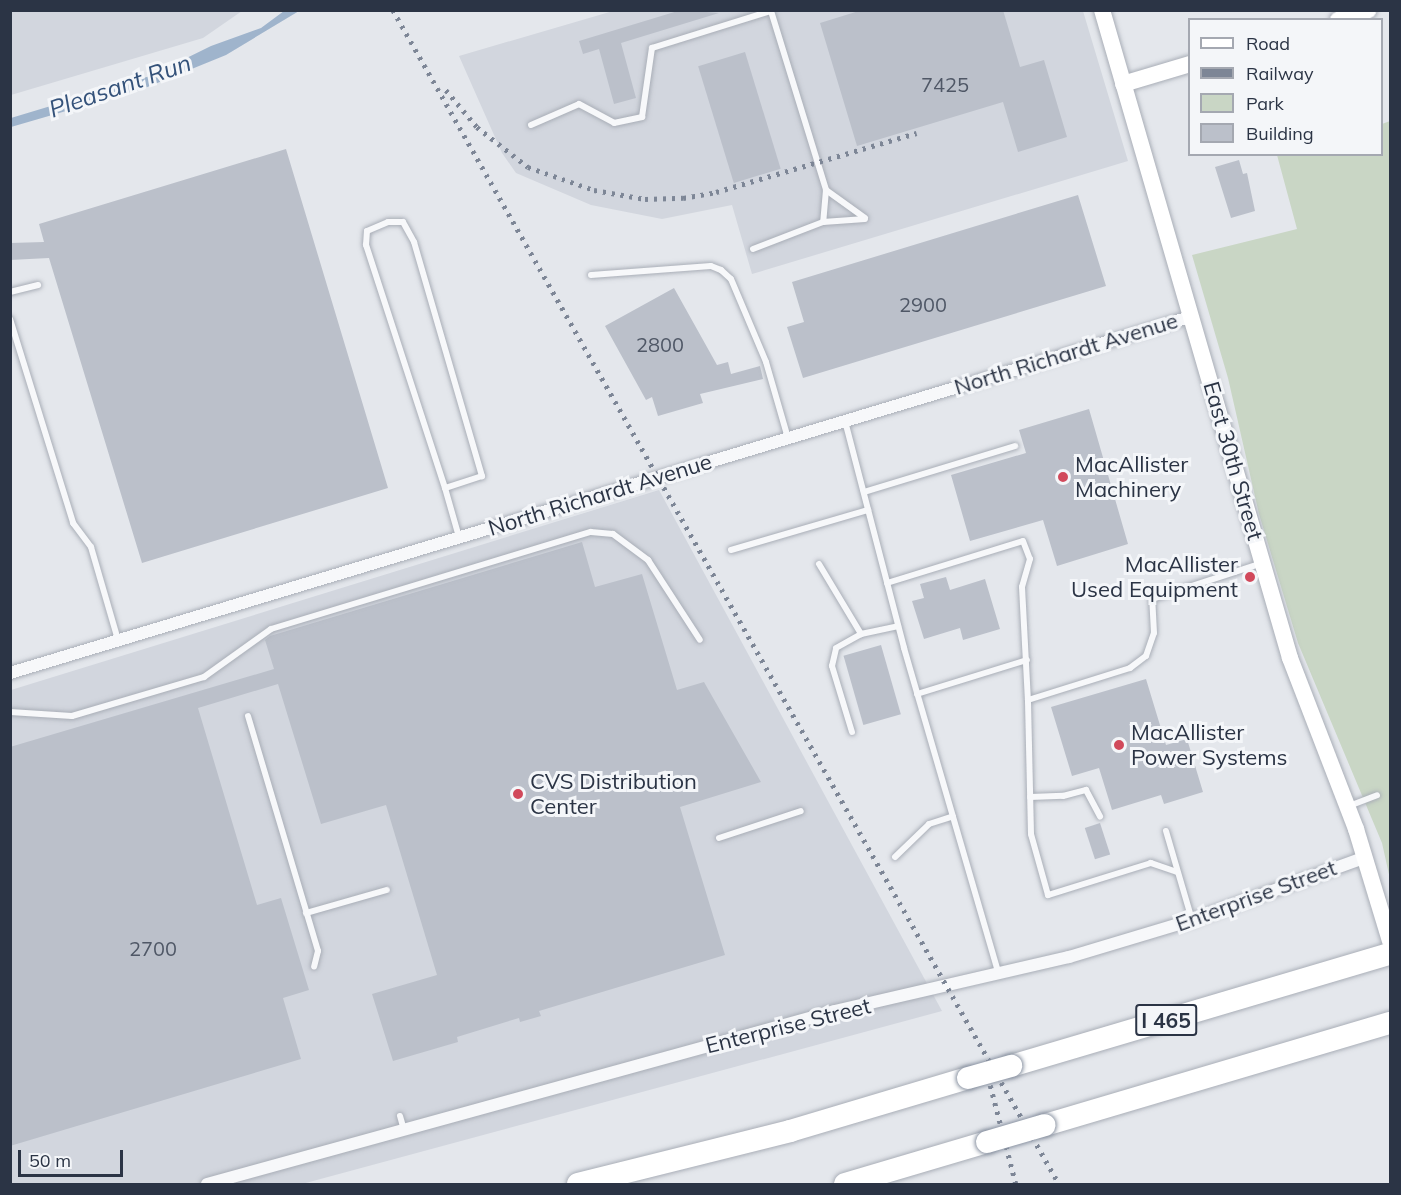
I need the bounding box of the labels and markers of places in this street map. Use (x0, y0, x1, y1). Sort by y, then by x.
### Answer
place label: MacAllister Machinery (1075, 451, 1188, 502)
marker: MacAllister Machinery (1056, 470, 1070, 484)
place label: MacAllister Used Equipment (1071, 551, 1238, 602)
marker: MacAllister Used Equipment (1243, 570, 1257, 584)
place label: MacAllister Power Systems (1131, 719, 1287, 770)
marker: MacAllister Power Systems (1112, 738, 1126, 752)
place label: CVS Distribution Center (530, 768, 697, 819)
marker: CVS Distribution Center (511, 787, 525, 801)

